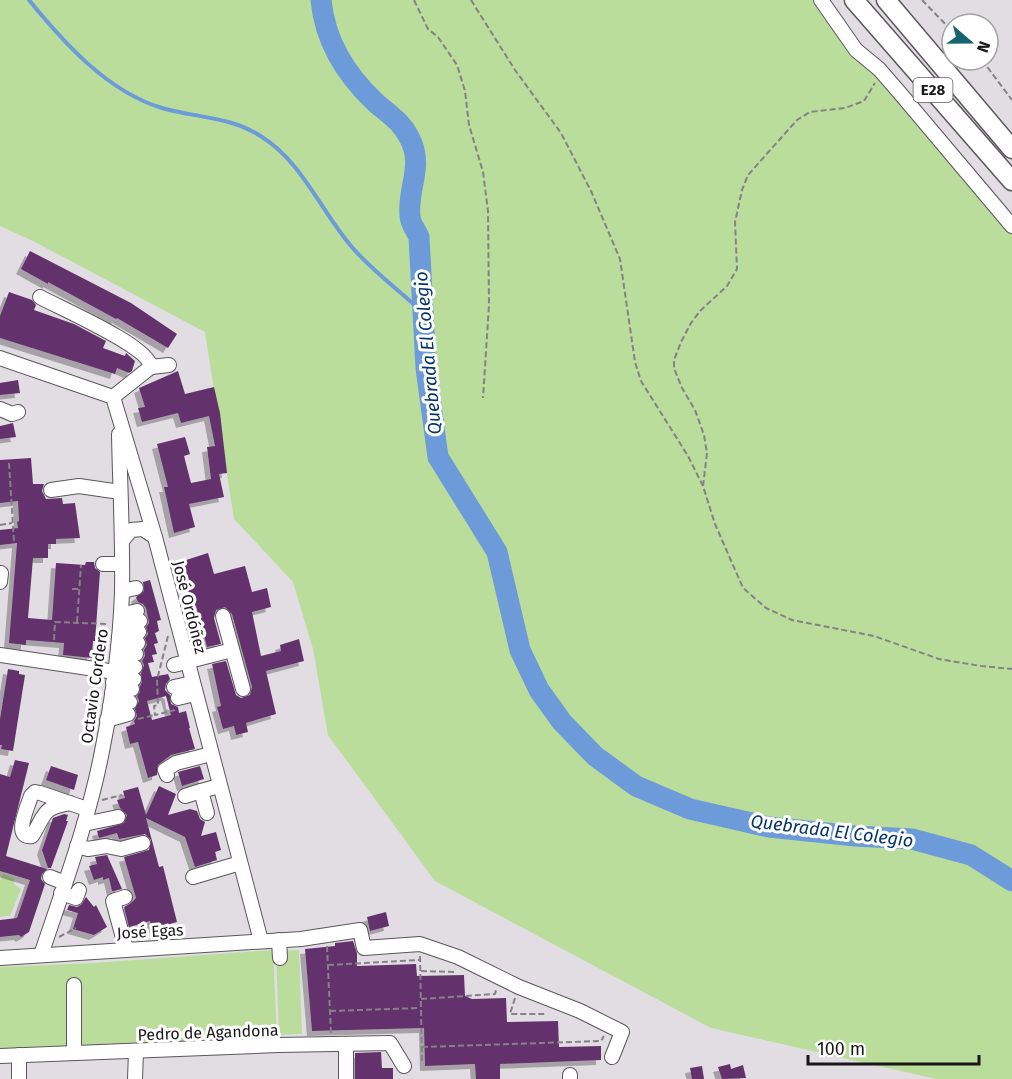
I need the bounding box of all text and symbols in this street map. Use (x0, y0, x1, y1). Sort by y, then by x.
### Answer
north arrow (940, 12, 1000, 72)
text: N (973, 39, 994, 55)
road number: E28 (914, 78, 952, 102)
water label: Quebrada El Colegio (410, 270, 446, 436)
street label: José Ordóñez (169, 559, 210, 656)
street label: Octavio Cordero (77, 627, 112, 745)
water label: Quebrada El Colegio (749, 810, 915, 852)
street label: José Egas (116, 920, 184, 943)
street label: Pedro de Agandona (137, 1021, 279, 1044)
scale bar (808, 1028, 979, 1066)
text: 100 m (817, 1038, 865, 1060)

